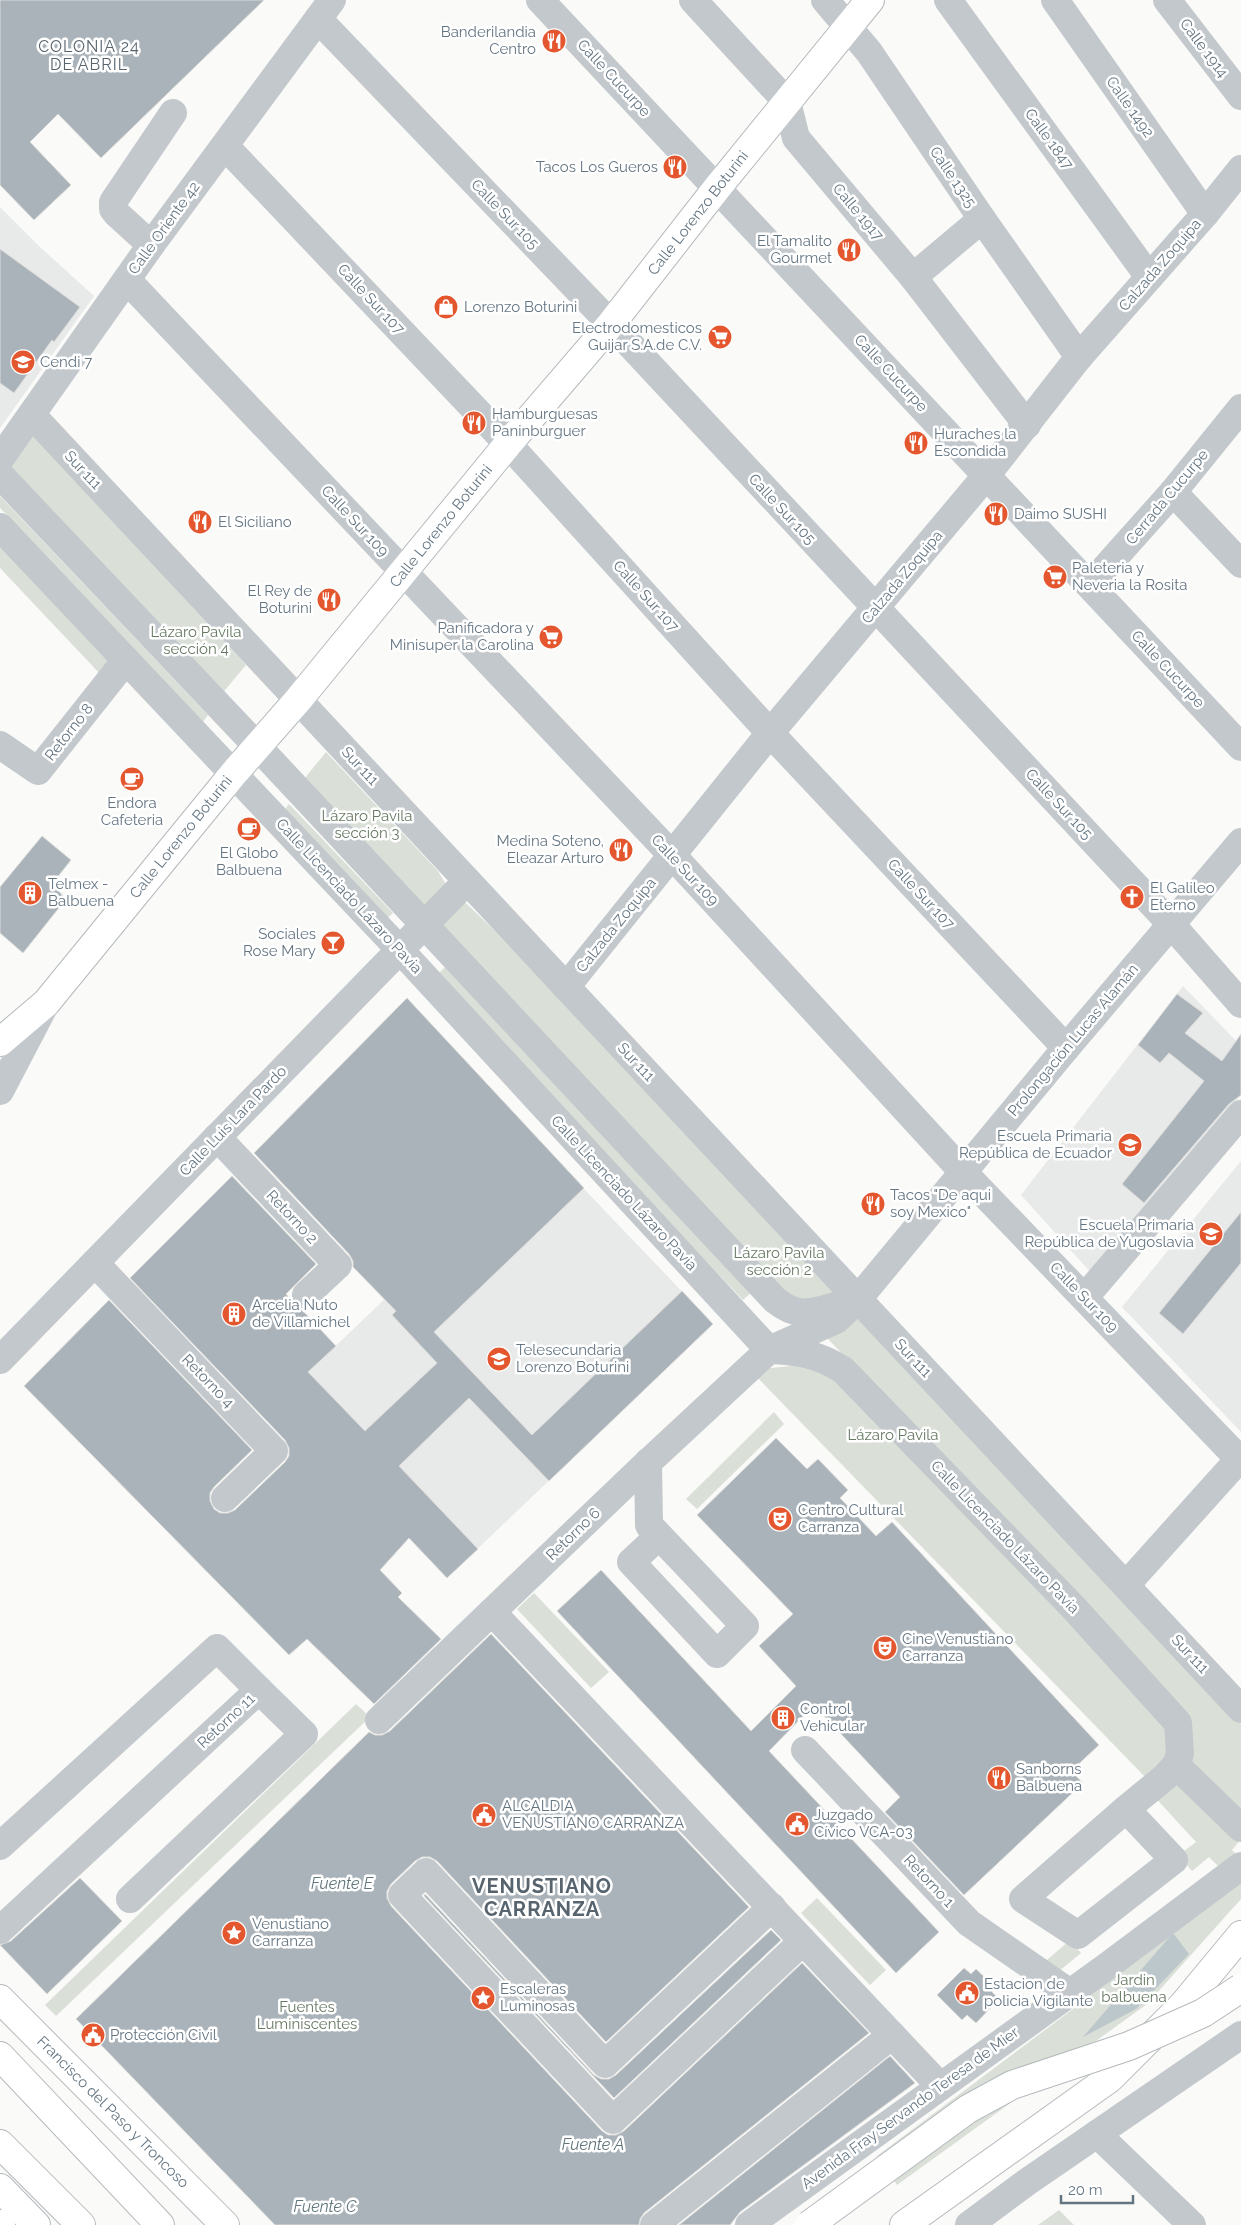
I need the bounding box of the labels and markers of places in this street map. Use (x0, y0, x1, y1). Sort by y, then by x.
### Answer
place label: Banderilandia Centro (441, 23, 536, 58)
restaurant icon: Banderilandia Centro (541, 28, 567, 54)
restaurant icon: Tacos Los Gueros (662, 154, 688, 180)
place label: Tacos Los Gueros (536, 158, 658, 176)
place label: El Tamalito Gourmet (757, 232, 832, 267)
restaurant icon: El Tamalito Gourmet (836, 237, 862, 263)
shop icon: Lorenzo Boturini (433, 294, 459, 320)
place label: Lorenzo Boturini (464, 298, 577, 316)
place label: Electrodomesticos Guijar S.A.de C.V. (572, 319, 702, 354)
supermarket icon: Electrodomesticos Guijar S.A.de C.V. (707, 324, 733, 350)
school or university icon: Cendi 7 (10, 349, 36, 375)
place label: Cendi 7 (40, 353, 92, 371)
place label: Hamburguesas Paninburguer (492, 405, 598, 440)
restaurant icon: Hamburguesas Paninburguer (461, 410, 487, 436)
place label: Huraches la Escondida (934, 425, 1017, 460)
restaurant icon: Huraches la Escondida (903, 430, 929, 456)
restaurant icon: Daimo SUSHI (983, 501, 1009, 527)
place label: Daimo SUSHI (1014, 505, 1107, 523)
restaurant icon: El Siciliano (187, 509, 213, 535)
place label: El Siciliano (218, 513, 292, 531)
place label: Paleteria y Neveria la Rosita (1072, 559, 1187, 594)
supermarket icon: Paleteria y Neveria la Rosita (1042, 564, 1068, 590)
place label: El Rey de Boturini (248, 582, 312, 617)
restaurant icon: El Rey de Boturini (316, 587, 342, 613)
place label: Panificadora y Minisuper la Carolina (390, 619, 534, 654)
supermarket icon: Panificadora y Minisuper la Carolina (538, 624, 564, 650)
cafe icon: Endora Cafeteria (119, 766, 145, 792)
place label: Endora Cafeteria (101, 794, 163, 829)
cafe icon: El Globo Balbuena (236, 816, 262, 842)
place label: Medina Soteno, Eleazar Arturo (496, 832, 604, 867)
restaurant icon: Medina Soteno, Eleazar Arturo (608, 837, 634, 863)
place label: El Globo Balbuena (216, 844, 282, 879)
place label: Telmex - Balbuena (48, 875, 114, 910)
place label: El Galileo Eterno (1150, 879, 1215, 914)
building icon: Telmex - Balbuena (17, 880, 43, 906)
church icon: El Galileo Eterno (1119, 884, 1145, 910)
place label: Sociales Rose Mary (243, 925, 316, 960)
bar icon: Sociales Rose Mary (320, 930, 346, 956)
place label: Escuela Primaria República de Ecuador (959, 1127, 1113, 1162)
school or university icon: Escuela Primaria República de Ecuador (1117, 1132, 1143, 1158)
place label: Tacos "De aqui soy Mexico" (890, 1186, 991, 1221)
restaurant icon: Tacos "De aqui soy Mexico" (860, 1191, 886, 1217)
place label: Escuela Primaria República de Yugoslavia (1025, 1216, 1194, 1251)
school or university icon: Escuela Primaria República de Yugoslavia (1198, 1221, 1224, 1247)
place label: Arcelia Nuto de Villamichel (252, 1296, 351, 1331)
building icon: Arcelia Nuto de Villamichel (221, 1301, 247, 1327)
place label: Telesecundaria Lorenzo Boturini (516, 1341, 629, 1376)
school or university icon: Telesecundaria Lorenzo Boturini (486, 1346, 512, 1372)
place label: Centro Cultural Carranza (798, 1501, 904, 1536)
theatre icon: Centro Cultural Carranza (767, 1506, 793, 1532)
place label: Cine Venustiano Carranza (902, 1630, 1014, 1665)
theatre icon: Cine Venustiano Carranza (872, 1635, 898, 1661)
place label: Control Vehicular (800, 1700, 865, 1735)
building icon: Control Vehicular (770, 1705, 796, 1731)
place label: Sanborns Balbuena (1016, 1760, 1082, 1795)
restaurant icon: Sanborns Balbuena (986, 1765, 1012, 1791)
place label: ALCALDIA VENUSTIANO CARRANZA (502, 1797, 684, 1832)
public building icon: ALCALDIA VENUSTIANO CARRANZA (471, 1802, 497, 1828)
place label: Juzgado Cívico VCA-03 (814, 1806, 913, 1841)
public building icon: Juzgado Cívico VCA-03 (784, 1811, 810, 1837)
place label: Venustiano Carranza (252, 1915, 329, 1950)
place icon: Venustiano Carranza (221, 1920, 247, 1946)
place label: Estacion de policia Vigilante (984, 1975, 1093, 2010)
place label: Escaleras Luminosas (500, 1980, 575, 2015)
public building icon: Estacion de policia Vigilante (954, 1980, 980, 2006)
place icon: Escaleras Luminosas (470, 1985, 496, 2011)
public building icon: Protección Civil (80, 2022, 106, 2048)
place label: Protección Civil (110, 2026, 218, 2044)

